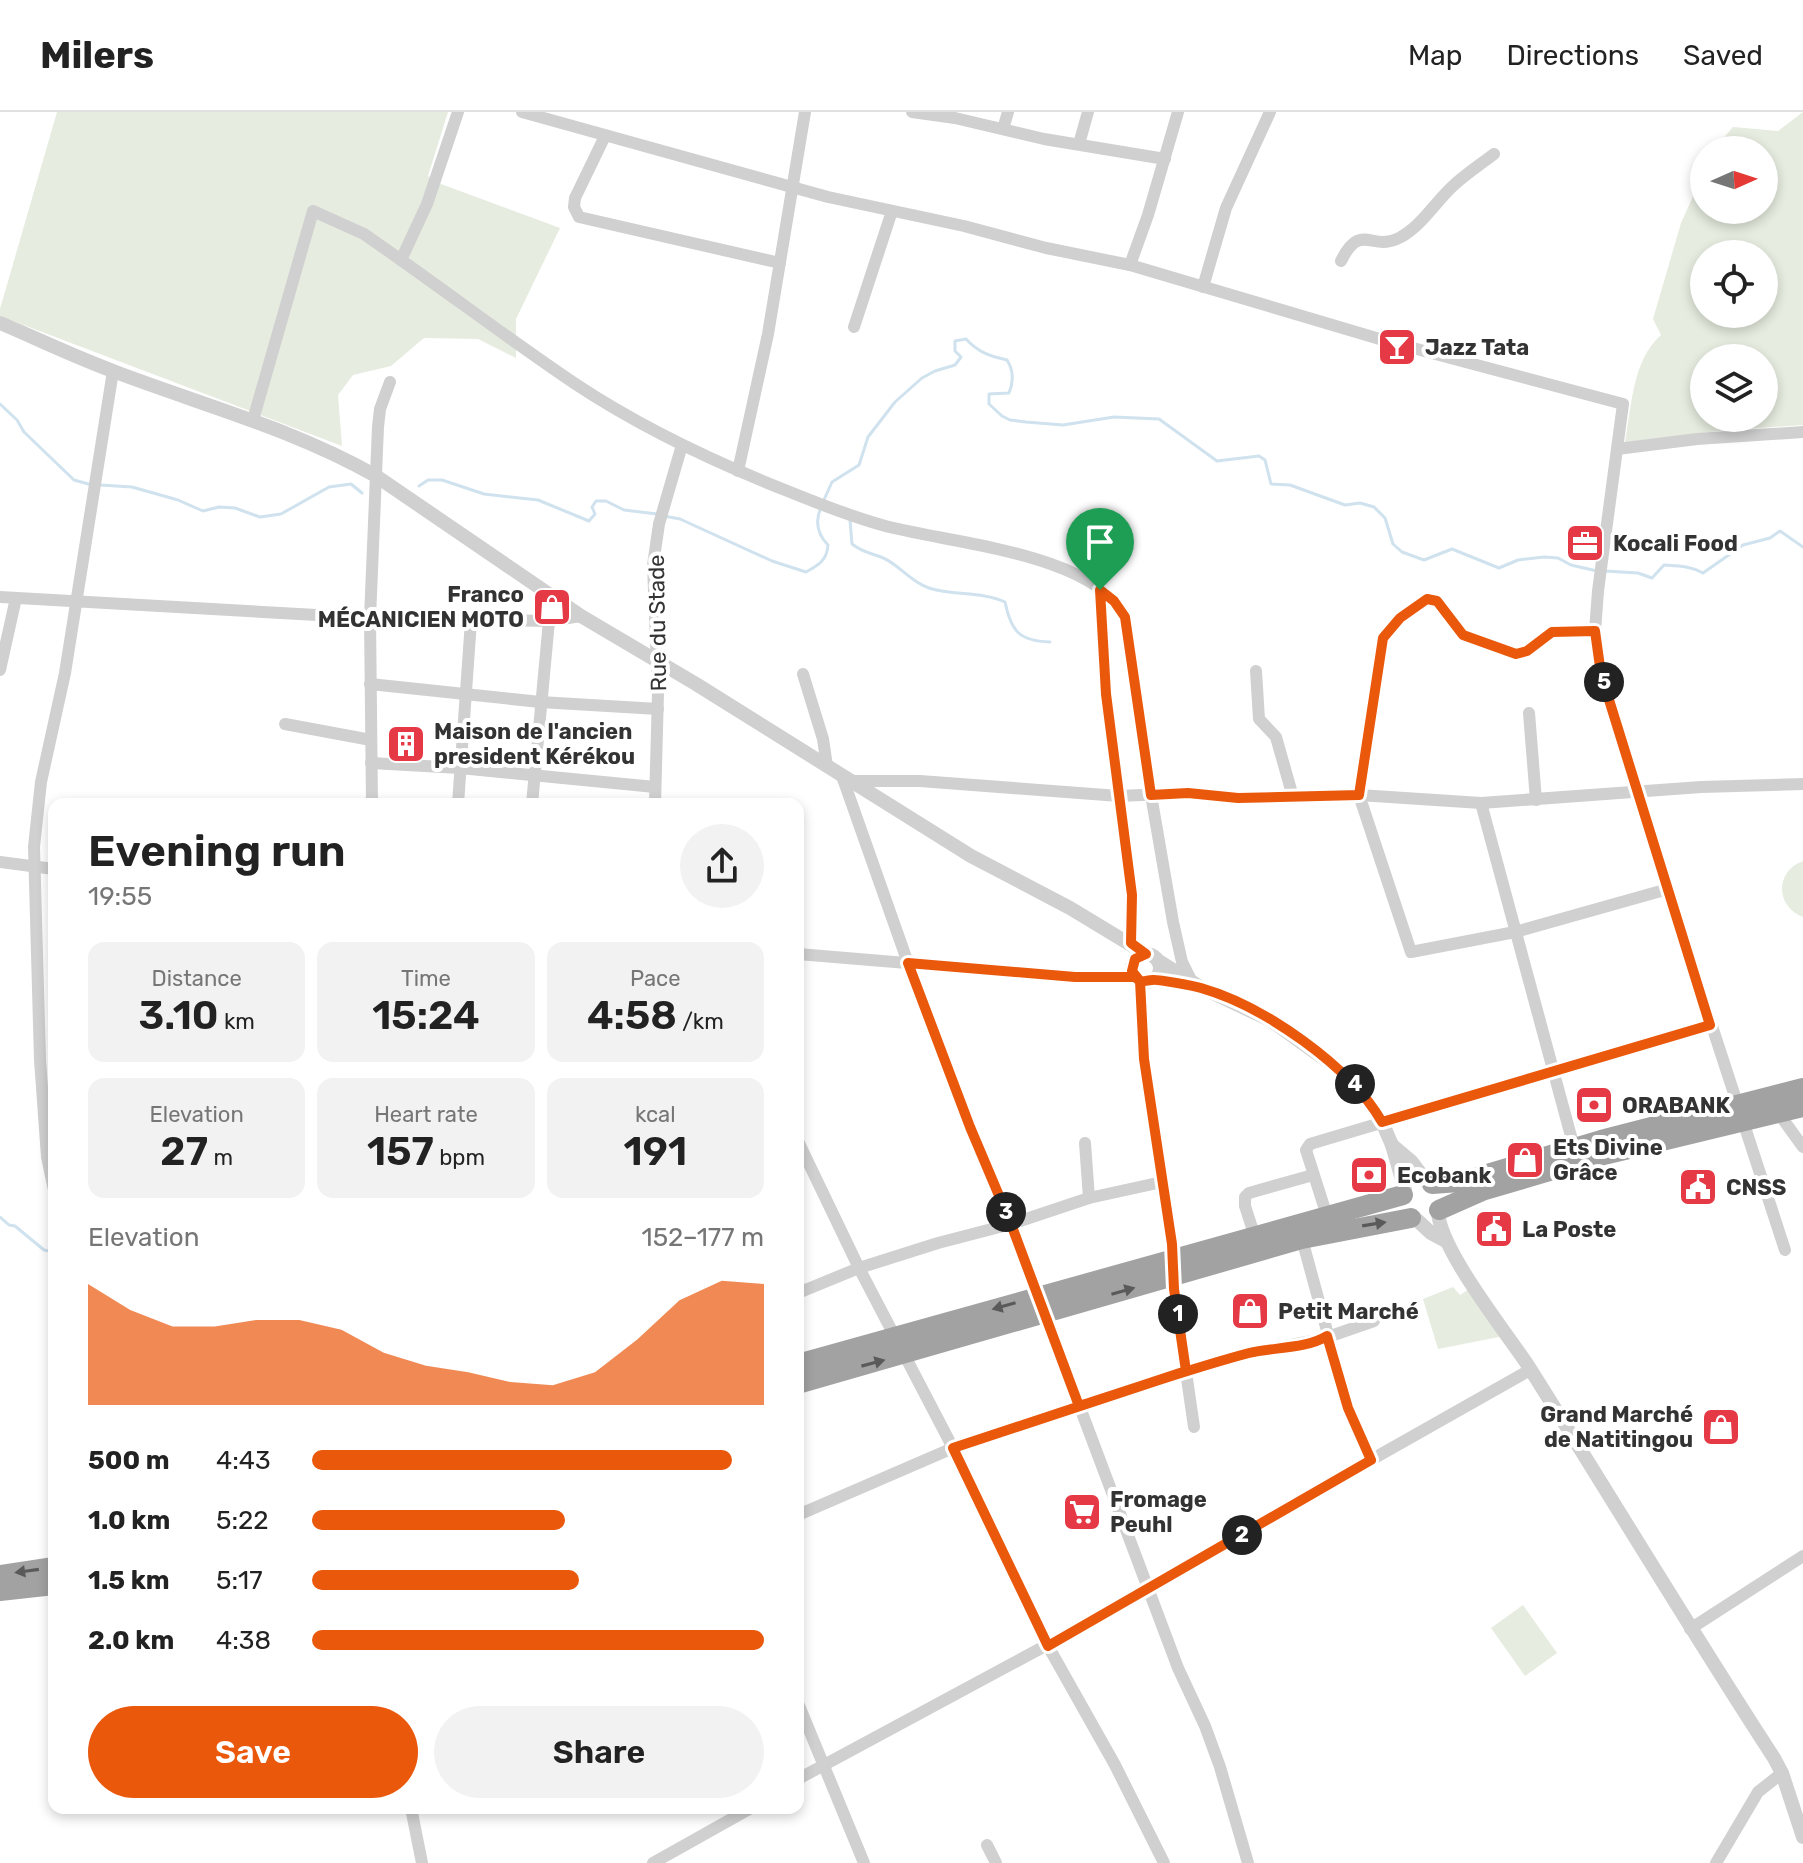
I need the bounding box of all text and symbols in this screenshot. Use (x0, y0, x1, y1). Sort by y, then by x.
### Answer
text: Milers (40, 32, 154, 78)
text: Map (1408, 39, 1462, 72)
text: Directions (1506, 39, 1639, 72)
text: Saved (1683, 39, 1763, 72)
north arrow (1690, 136, 1778, 224)
map controls (1690, 136, 1778, 432)
button: locate (1690, 240, 1778, 328)
bar icon: Jazz Tata (1376, 326, 1418, 368)
place label: Jazz Tata (1425, 334, 1529, 361)
button: layers (1690, 344, 1778, 432)
pin (1066, 508, 1134, 590)
icon: arrive (1078, 520, 1122, 564)
office icon: Kocali Food (1564, 522, 1606, 564)
place label: Kocali Food (1613, 530, 1738, 557)
street label: Rue du Stade (643, 554, 672, 692)
place label: Franco MÉCANICIEN MOTO (318, 581, 524, 633)
shop icon: Franco MÉCANICIEN MOTO (531, 586, 573, 628)
pin: 5 (1584, 662, 1624, 702)
text: 5 (1597, 668, 1611, 695)
place label: Maison de l'ancien president Kérékou (434, 718, 635, 770)
building icon: Maison de l'ancien president Kérékou (385, 723, 427, 765)
button: share (680, 824, 764, 908)
text: Evening run (88, 825, 346, 877)
text: 19:55 (88, 881, 152, 912)
text: Distance (152, 965, 242, 992)
text: Time (401, 965, 451, 992)
text: Pace (630, 965, 681, 992)
text: 3.10 (138, 992, 219, 1039)
text: 15:24 (372, 992, 480, 1039)
text: 4:58 (587, 992, 677, 1039)
text: km (219, 1008, 255, 1035)
text: /km (677, 1008, 724, 1035)
pin: 4 (1335, 1064, 1375, 1104)
text: 4 (1347, 1070, 1363, 1097)
bank icon: ORABANK (1573, 1084, 1615, 1126)
place label: ORABANK (1622, 1092, 1730, 1119)
text: Elevation (150, 1101, 244, 1128)
text: Heart rate (374, 1101, 478, 1128)
text: kcal (635, 1101, 676, 1128)
text: 27 (160, 1128, 208, 1175)
text: 157 (367, 1128, 434, 1175)
text: 191 (624, 1128, 687, 1175)
place label: Ets Divine Grâce (1553, 1134, 1663, 1186)
shop icon: Ets Divine Grâce (1504, 1139, 1546, 1181)
text: m (208, 1144, 233, 1171)
text: bpm (434, 1144, 485, 1171)
bank icon: Ecobank (1348, 1154, 1390, 1196)
place label: Ecobank (1397, 1162, 1491, 1189)
public building icon: CNSS (1677, 1166, 1719, 1208)
place label: CNSS (1726, 1174, 1786, 1201)
pin: 3 (986, 1192, 1026, 1232)
text: 3 (999, 1198, 1013, 1225)
public building icon: La Poste (1473, 1208, 1515, 1250)
place label: La Poste (1522, 1216, 1616, 1243)
one-way arrow (1362, 1217, 1387, 1229)
text: Elevation (88, 1222, 199, 1253)
text: 152–177 m (642, 1222, 764, 1253)
one-way arrow (1111, 1284, 1135, 1297)
shop icon: Petit Marché (1229, 1290, 1271, 1332)
pin: 1 (1158, 1294, 1198, 1334)
place label: Petit Marché (1278, 1298, 1419, 1325)
one-way arrow (991, 1300, 1015, 1313)
text: 1 (1173, 1300, 1183, 1327)
one-way arrow (862, 1356, 886, 1369)
place label: Grand Marché de Natitingou (1540, 1401, 1693, 1453)
shop icon: Grand Marché de Natitingou (1700, 1406, 1742, 1448)
text: 500 m (88, 1445, 170, 1476)
text: 4:43 (216, 1445, 271, 1476)
place label: Fromage Peuhl (1110, 1486, 1207, 1538)
supermarket icon: Fromage Peuhl (1061, 1491, 1103, 1533)
text: 1.0 km (88, 1505, 170, 1536)
text: 5:22 (216, 1505, 269, 1536)
pin: 2 (1222, 1515, 1262, 1555)
text: 2 (1235, 1521, 1249, 1548)
one-way arrow (14, 1565, 39, 1578)
text: 1.5 km (88, 1565, 170, 1596)
text: 5:17 (216, 1565, 263, 1596)
text: 2.0 km (88, 1625, 174, 1656)
text: 4:38 (216, 1625, 271, 1656)
button: Save (88, 1706, 418, 1798)
button: Share (434, 1706, 764, 1798)

